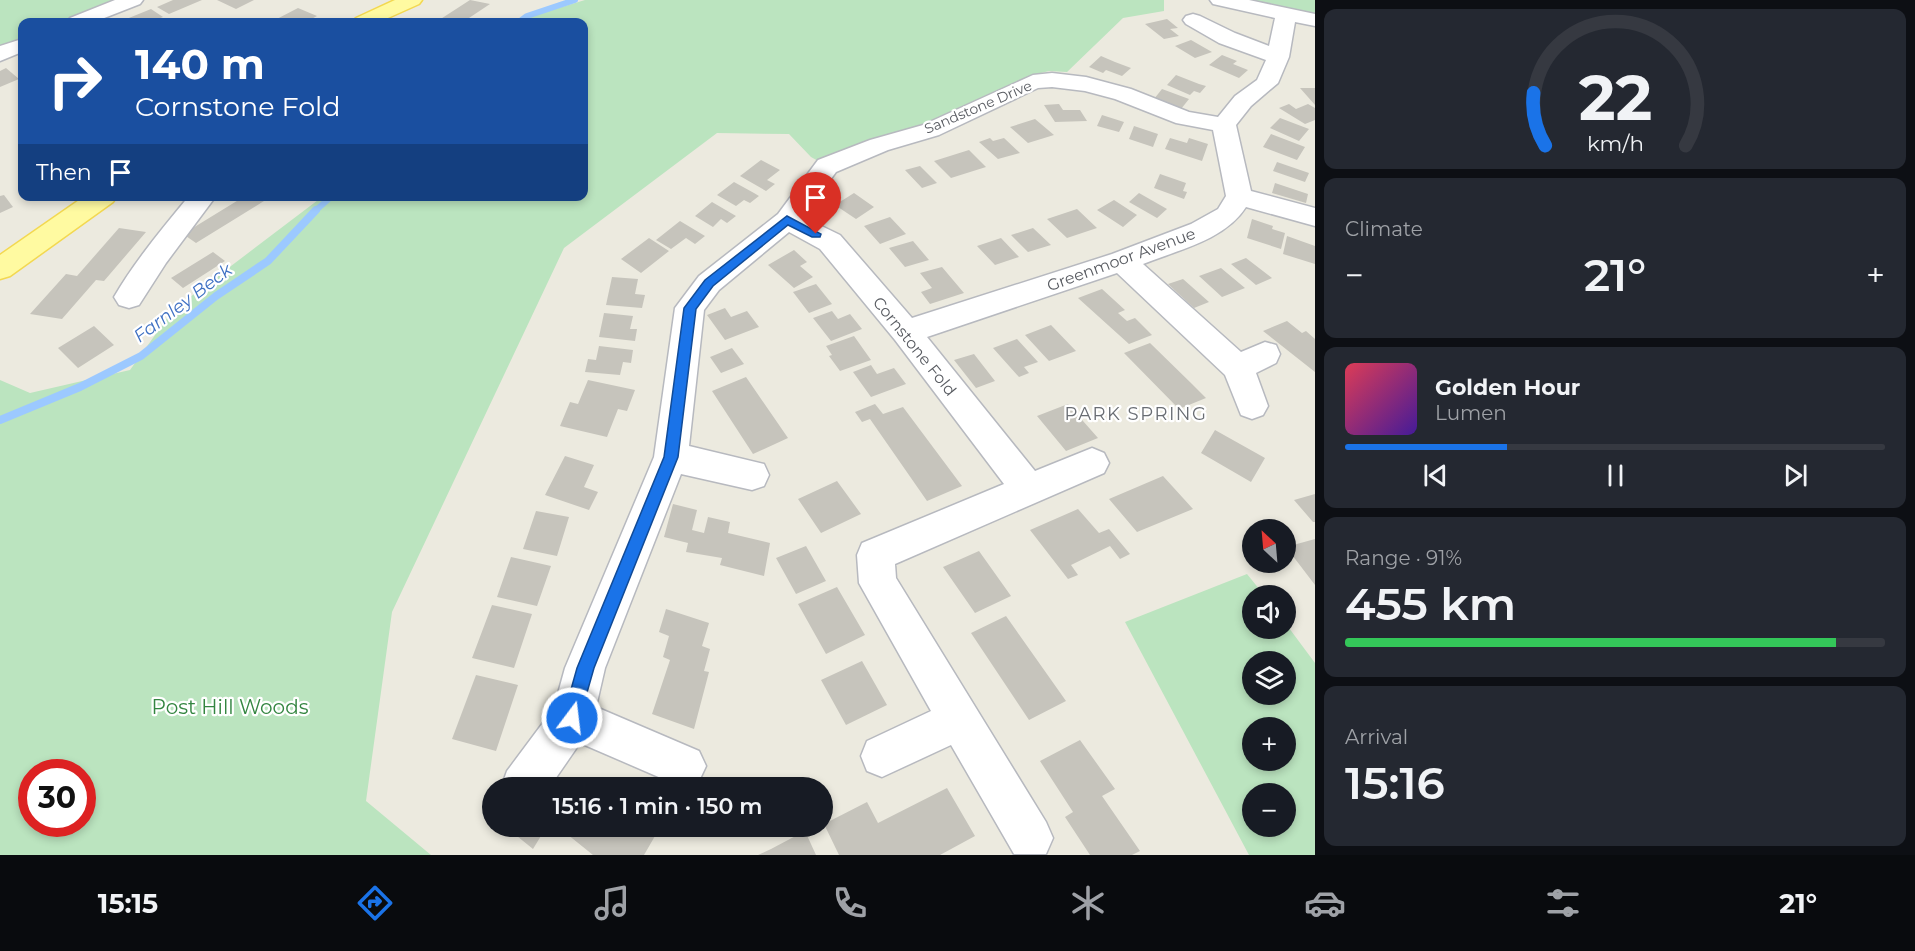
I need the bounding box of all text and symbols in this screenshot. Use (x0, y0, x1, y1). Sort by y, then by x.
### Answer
text: 140 m (135, 38, 265, 90)
icon: right (36, 42, 114, 120)
text: 22 (1578, 60, 1652, 136)
street label: Sandstone Drive (921, 76, 1035, 138)
text: Cornstone Fold (135, 90, 341, 123)
text: km/h (1586, 130, 1644, 156)
icon: arrive (104, 156, 137, 189)
text: Then (36, 159, 92, 186)
pin (790, 172, 841, 234)
icon: arrive (799, 181, 832, 214)
text: Climate (1345, 217, 1423, 241)
street label: Greenmoor Avenue (1044, 224, 1198, 295)
text: 21° (1584, 247, 1646, 302)
text: − (1345, 255, 1364, 295)
text: + (1866, 255, 1885, 295)
water label: Farnley Beck (129, 258, 238, 347)
street label: Cornstone Fold (869, 293, 960, 400)
text: Golden Hour (1435, 374, 1580, 401)
text: Lumen (1435, 401, 1507, 425)
district label: PARK SPRING (1065, 403, 1207, 425)
icon: previous (1419, 459, 1452, 492)
icon: pause (1599, 459, 1632, 492)
icon: next (1779, 459, 1812, 492)
north arrow (1242, 519, 1296, 573)
map controls (1242, 519, 1296, 837)
text: Range · 91% (1345, 546, 1462, 570)
text: 455 km (1345, 576, 1516, 631)
button: sound (1242, 585, 1296, 639)
button: layers (1242, 651, 1296, 705)
position arrow (540, 686, 604, 750)
park label: Post Hill Woods (152, 695, 309, 719)
button: + (1242, 717, 1296, 771)
text: Arrival (1345, 725, 1408, 749)
text: 15:16 (1345, 755, 1445, 810)
speed limit sign: 30 (18, 759, 96, 837)
button: − (1242, 783, 1296, 837)
text: 15:16 · 1 min · 150 m (553, 793, 762, 820)
icon: directions (354, 882, 396, 924)
icon: music (591, 882, 633, 924)
icon: phone (829, 882, 871, 924)
icon: climate (1067, 882, 1109, 924)
icon: car (1304, 882, 1346, 924)
icon: filters (1542, 882, 1584, 924)
text: 15:15 (98, 887, 158, 920)
text: 21° (1779, 887, 1817, 920)

